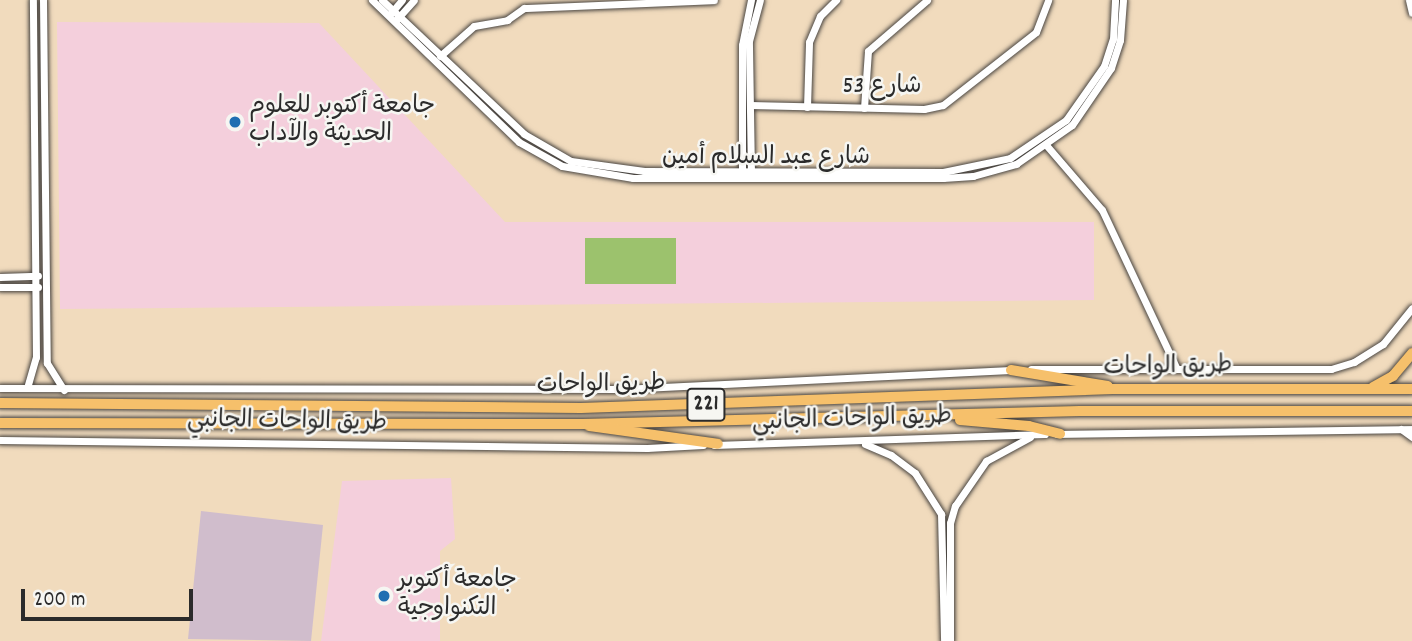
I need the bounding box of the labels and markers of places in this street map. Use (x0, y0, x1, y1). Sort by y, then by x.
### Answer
place label: جامعة أكتوبر للعلوم الحديثة والآداب (249, 94, 435, 150)
marker: جامعة أكتوبر للعلوم الحديثة والآداب (227, 114, 243, 130)
place label: جامعة أكتوبر التكنواوجية (398, 568, 517, 624)
marker: جامعة أكتوبر التكنواوجية (376, 588, 392, 604)

